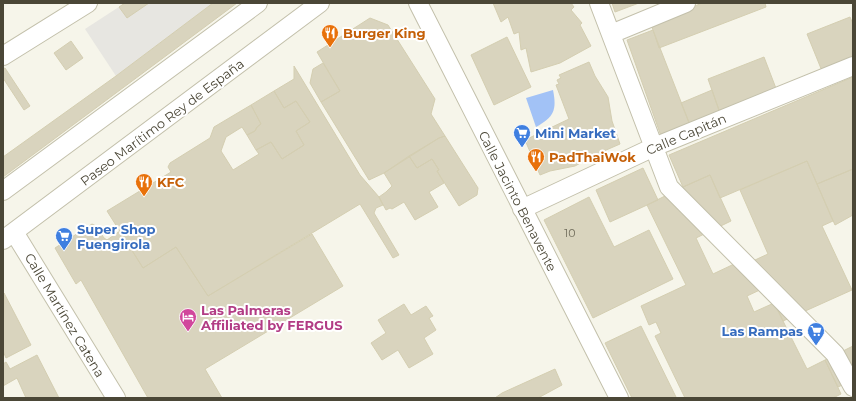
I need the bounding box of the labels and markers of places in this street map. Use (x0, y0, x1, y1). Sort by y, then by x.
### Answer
restaurant icon: Burger King (320, 23, 340, 48)
place label: Burger King (343, 25, 426, 41)
supermarket icon: Mini Market (512, 123, 532, 148)
place label: Mini Market (535, 125, 616, 141)
restaurant icon: PadThaiWok (526, 147, 546, 172)
place label: PadThaiWok (549, 149, 636, 165)
restaurant icon: KFC (134, 172, 154, 197)
place label: KFC (157, 174, 185, 190)
place label: Super Shop Fuengirola (77, 221, 156, 252)
supermarket icon: Super Shop Fuengirola (54, 226, 74, 251)
place label: Las Palmeras Affiliated by FERGUS (200, 302, 343, 333)
hotel icon: Las Palmeras Affiliated by FERGUS (178, 307, 198, 332)
supermarket icon: Las Rampas (806, 321, 826, 346)
place label: Las Rampas (722, 323, 803, 339)

